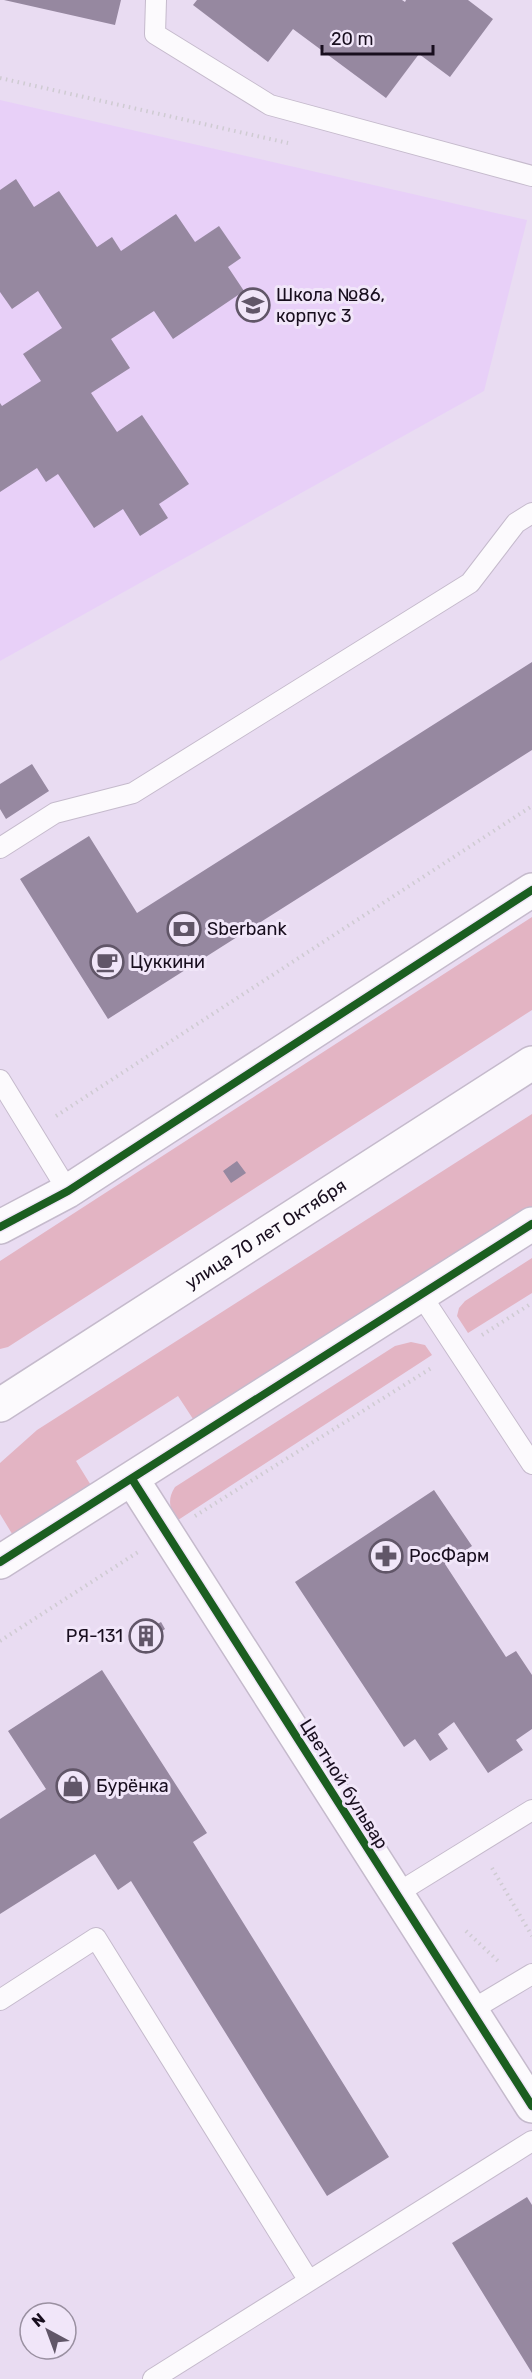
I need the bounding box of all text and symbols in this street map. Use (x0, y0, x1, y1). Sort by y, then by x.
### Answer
scale bar (322, 18, 433, 56)
text: 20 m (331, 28, 373, 50)
place label: Школа №86, корпус 3 (276, 284, 385, 327)
school or university icon: Школа №86, корпус 3 (235, 287, 271, 323)
bank icon: Sberbank (166, 911, 202, 947)
place label: Sberbank (207, 918, 287, 940)
cafe icon: Цуккини (89, 944, 125, 980)
place label: Цуккини (130, 951, 205, 973)
street label: улица 70 лет Октября (181, 1174, 351, 1294)
pharmacy icon: РосФарм (368, 1538, 404, 1574)
place label: РосФарм (409, 1545, 489, 1567)
building icon: РЯ-131 (128, 1618, 164, 1654)
place label: РЯ-131 (66, 1625, 123, 1647)
street label: Цветной бульвар (295, 1715, 393, 1853)
shop icon: Бурёнка (55, 1768, 91, 1804)
place label: Бурёнка (96, 1775, 169, 1797)
north arrow (18, 2301, 78, 2361)
text: N (28, 2309, 49, 2331)

